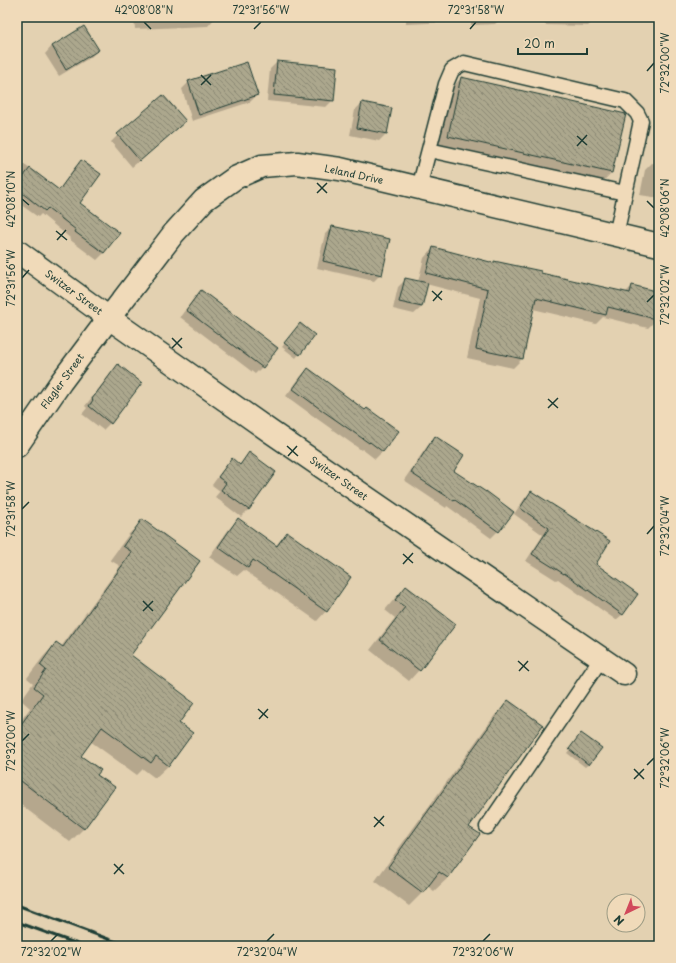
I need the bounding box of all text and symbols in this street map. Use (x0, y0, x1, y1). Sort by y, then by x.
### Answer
text: 42°08'08"N (115, 2, 173, 17)
text: 72°31'56"W (232, 2, 290, 17)
text: 72°31'58"W (448, 2, 505, 17)
scale bar (518, 30, 587, 56)
text: 72°32'00"W (657, 32, 672, 94)
text: 20 m (524, 34, 555, 52)
street label: Leland Drive (323, 160, 385, 187)
text: 42°08'10"N (3, 170, 18, 227)
text: 42°08'06"N (657, 178, 672, 238)
text: 72°31'56"W (3, 249, 18, 307)
text: 72°32'02"W (657, 264, 672, 325)
street label: Switzer Street (42, 266, 106, 318)
street label: Flagler Street (36, 350, 87, 412)
street label: Switzer Street (307, 452, 371, 503)
text: 72°31'58"W (3, 480, 18, 537)
text: 72°32'04"W (657, 495, 672, 556)
text: 72°32'00"W (3, 710, 18, 772)
text: 72°32'06"W (657, 727, 672, 788)
north arrow (606, 893, 646, 933)
text: N (610, 911, 628, 930)
text: 72°32'02"W (21, 944, 82, 959)
text: 72°32'04"W (237, 944, 298, 959)
text: 72°32'06"W (453, 944, 514, 959)

